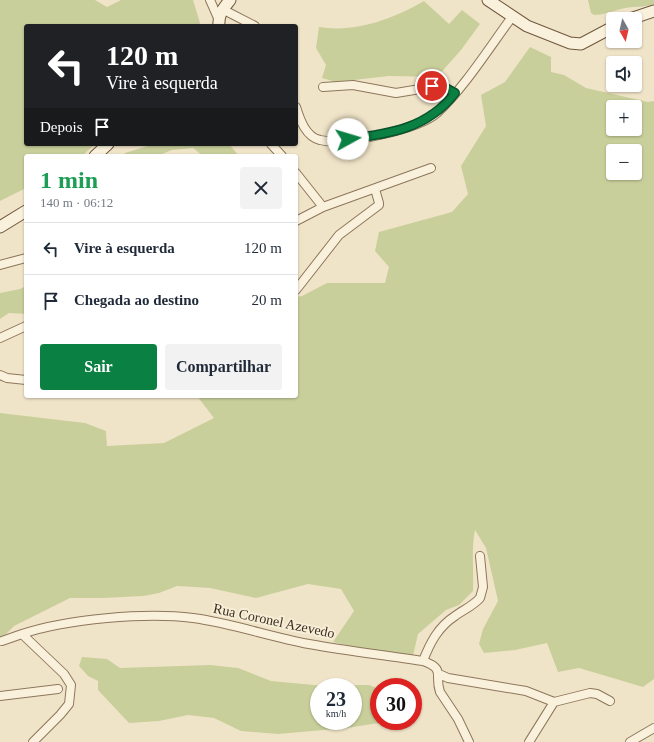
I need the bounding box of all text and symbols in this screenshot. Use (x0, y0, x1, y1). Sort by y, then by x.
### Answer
north arrow (606, 12, 642, 48)
map controls (606, 12, 642, 180)
icon: left (40, 40, 92, 92)
text: 120 m (106, 40, 178, 71)
button: sound (606, 56, 642, 92)
pin (415, 69, 449, 103)
text: Vire à esquerda (106, 73, 218, 93)
icon: arrive (421, 75, 443, 97)
button: + (606, 100, 642, 136)
icon: arrive (91, 116, 113, 138)
position arrow (327, 118, 369, 160)
text: Depois (40, 119, 83, 135)
button: − (606, 144, 642, 180)
text: 1 min (40, 167, 98, 193)
button: close (240, 167, 282, 209)
text: 140 m · 06:12 (40, 195, 113, 210)
icon: left (40, 238, 62, 260)
text: Vire à esquerda (74, 240, 175, 256)
text: 120 m (244, 240, 282, 256)
icon: arrive (40, 290, 62, 312)
text: Chegada ao destino (74, 292, 199, 308)
text: 20 m (252, 292, 282, 308)
button: Sair (40, 344, 157, 390)
button: Compartilhar (165, 344, 282, 390)
street label: Rua Coronel Azevedo (212, 601, 336, 641)
speed limit sign: 30 (370, 678, 422, 730)
text: 23 (326, 688, 346, 710)
text: km/h (326, 708, 346, 719)

